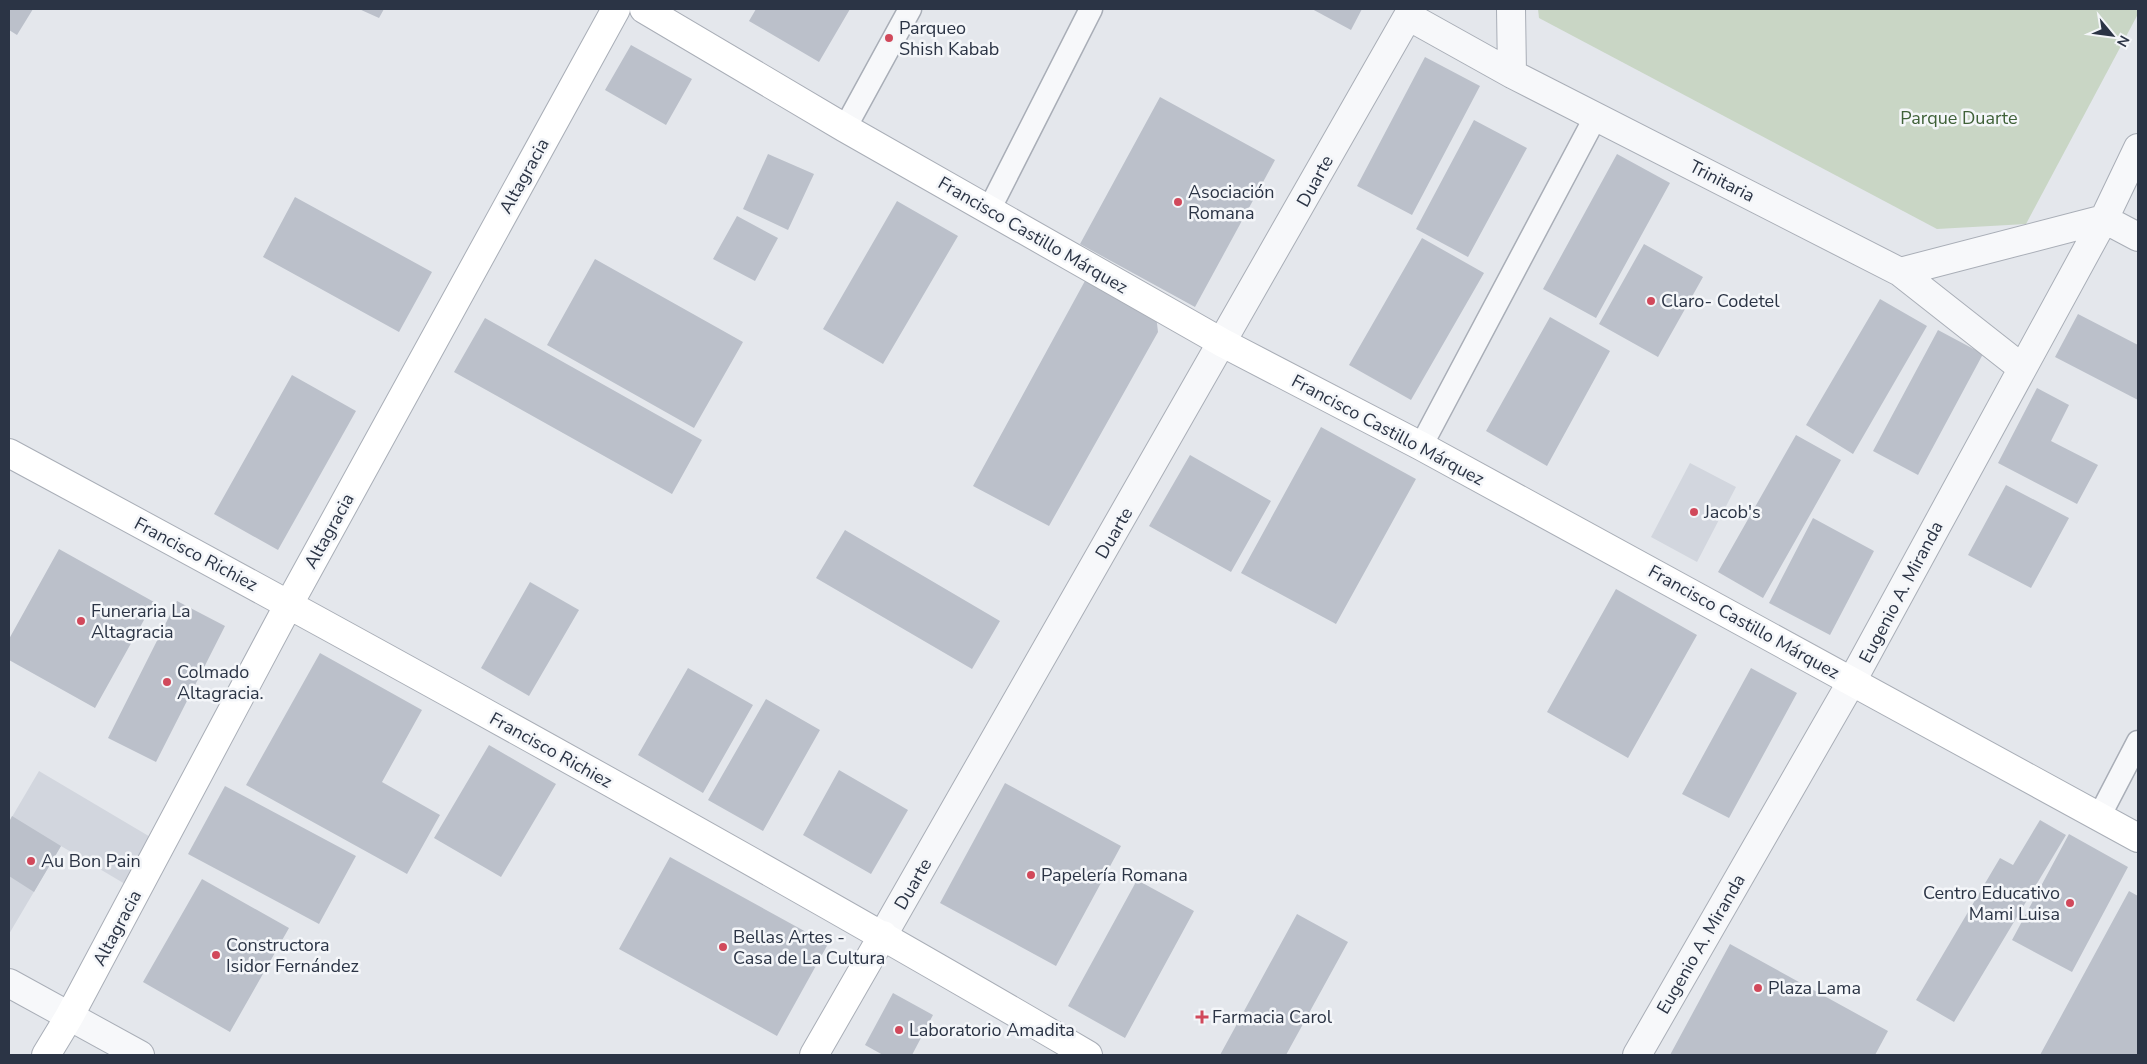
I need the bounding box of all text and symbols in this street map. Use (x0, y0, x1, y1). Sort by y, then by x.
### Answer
north arrow (2087, 10, 2137, 60)
place label: Parqueo Shish Kabab (899, 16, 999, 61)
marker: Parqueo Shish Kabab (883, 32, 895, 44)
text: N (2112, 32, 2134, 50)
park label: Parque Duarte (1900, 106, 2018, 130)
street label: Altagracia (493, 134, 555, 218)
street label: Duarte (1291, 151, 1339, 211)
street label: Trinitaria (1685, 154, 1759, 208)
street label: Francisco Castillo Márquez (934, 171, 1132, 299)
place label: Asociación Romana (1188, 180, 1274, 225)
marker: Asociación Romana (1172, 196, 1184, 208)
place label: Claro- Codetel (1661, 289, 1780, 313)
marker: Claro- Codetel (1645, 295, 1657, 307)
street label: Francisco Castillo Márquez (1287, 369, 1489, 491)
street label: Altagracia (298, 489, 360, 573)
place label: Jacob's (1703, 500, 1761, 524)
street label: Duarte (1090, 503, 1138, 563)
marker: Jacob's (1688, 506, 1700, 518)
street label: Francisco Richiez (130, 511, 262, 597)
street label: Eugenio A. Miranda (1853, 517, 1949, 667)
street label: Francisco Castillo Márquez (1644, 559, 1844, 685)
place label: Funeraria La Altagracia (91, 599, 191, 644)
marker: Funeraria La Altagracia (75, 615, 87, 627)
place label: Colmado Altagracia. (177, 660, 264, 705)
marker: Colmado Altagracia. (161, 676, 173, 688)
street label: Francisco Richiez (485, 706, 617, 794)
place label: Au Bon Pain (41, 849, 141, 873)
street label: Duarte (889, 854, 937, 914)
marker: Au Bon Pain (25, 855, 37, 867)
place label: Papelería Romana (1041, 863, 1188, 887)
marker: Papelería Romana (1025, 869, 1037, 881)
street label: Eugenio A. Miranda (1651, 870, 1751, 1018)
place label: Centro Educativo Mami Luisa (1923, 881, 2060, 926)
street label: Altagracia (87, 886, 147, 970)
marker: Centro Educativo Mami Luisa (2064, 897, 2076, 909)
place label: Bellas Artes - Casa de La Cultura (733, 925, 885, 970)
place label: Constructora Isidor Fernández (226, 933, 359, 978)
marker: Bellas Artes - Casa de La Cultura (717, 941, 729, 953)
marker: Constructora Isidor Fernández (210, 949, 222, 961)
place label: Plaza Lama (1768, 976, 1861, 1000)
marker: Plaza Lama (1752, 982, 1764, 994)
place label: Farmacia Carol (1212, 1005, 1333, 1029)
marker: Farmacia Carol (1196, 1011, 1208, 1023)
place label: Laboratorio Amadita (909, 1018, 1075, 1042)
marker: Laboratorio Amadita (893, 1024, 905, 1036)

